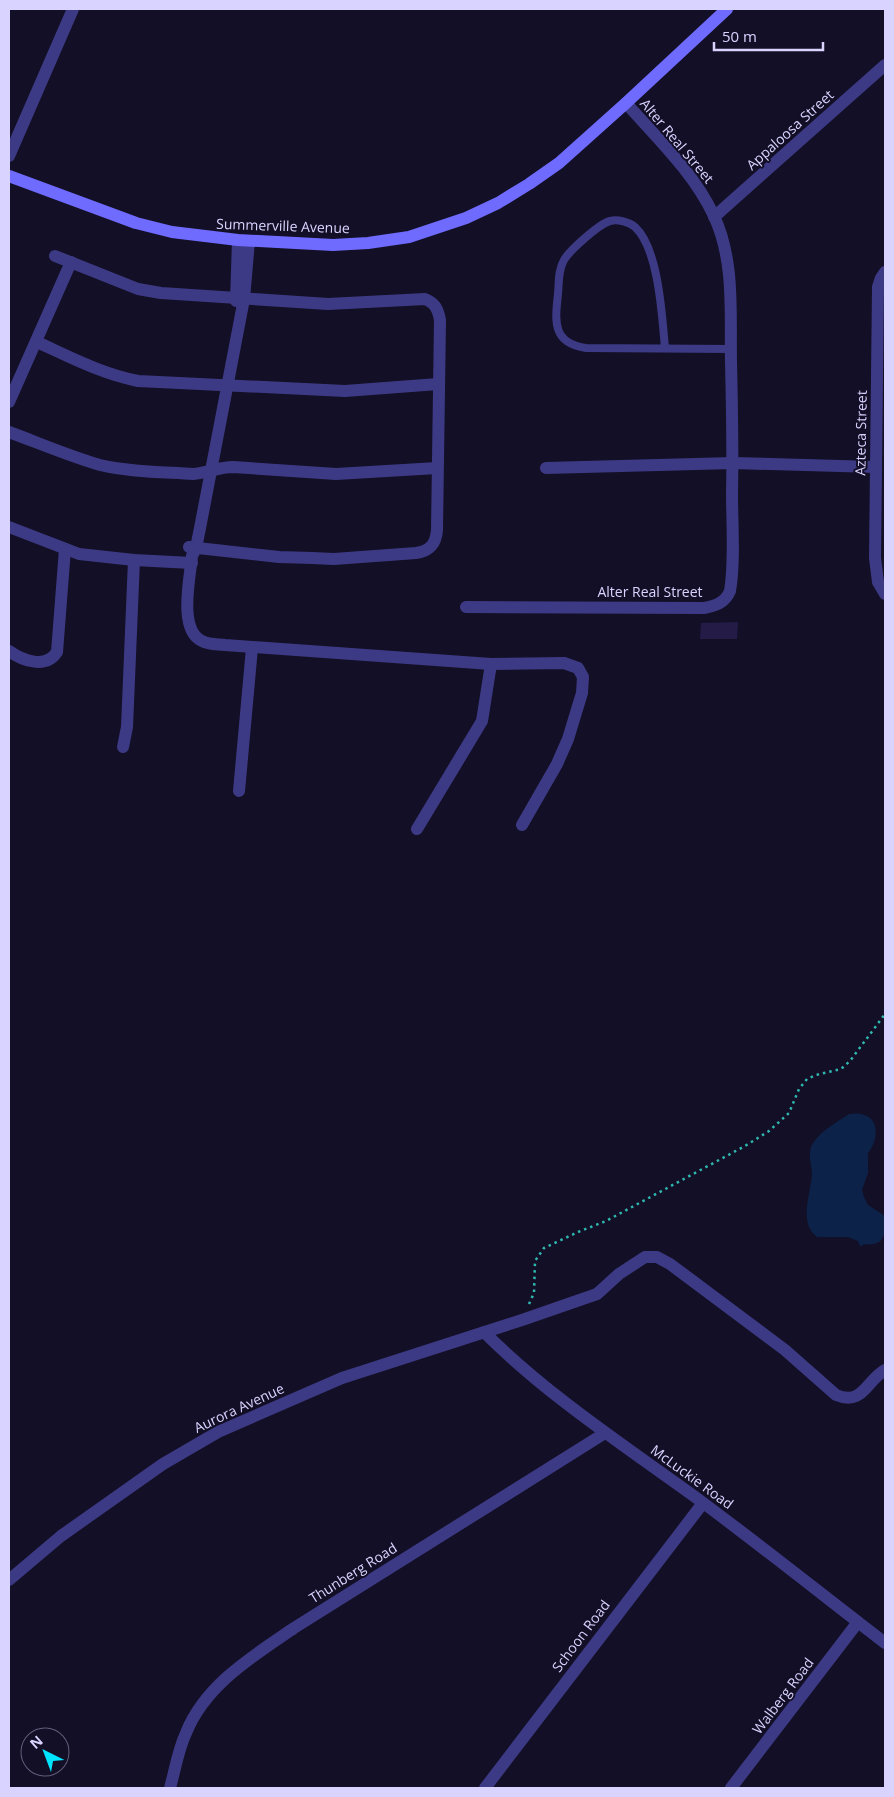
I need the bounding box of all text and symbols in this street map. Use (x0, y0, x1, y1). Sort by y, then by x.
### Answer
scale bar (714, 20, 823, 52)
text: 50 m (722, 26, 757, 46)
street label: Appaloosa Street (742, 85, 837, 174)
street label: Alter Real Street (636, 94, 718, 187)
street label: Summerville Avenue (216, 214, 350, 237)
street label: Azteca Street (850, 390, 871, 476)
street label: Alter Real Street (597, 582, 703, 601)
street label: Aurora Avenue (191, 1378, 287, 1437)
street label: McLuckie Road (647, 1440, 737, 1513)
street label: Thunberg Road (305, 1538, 400, 1607)
street label: Schoon Road (547, 1596, 614, 1676)
street label: Walberg Road (748, 1654, 818, 1738)
north arrow (20, 1727, 70, 1777)
text: N (25, 1731, 47, 1753)

